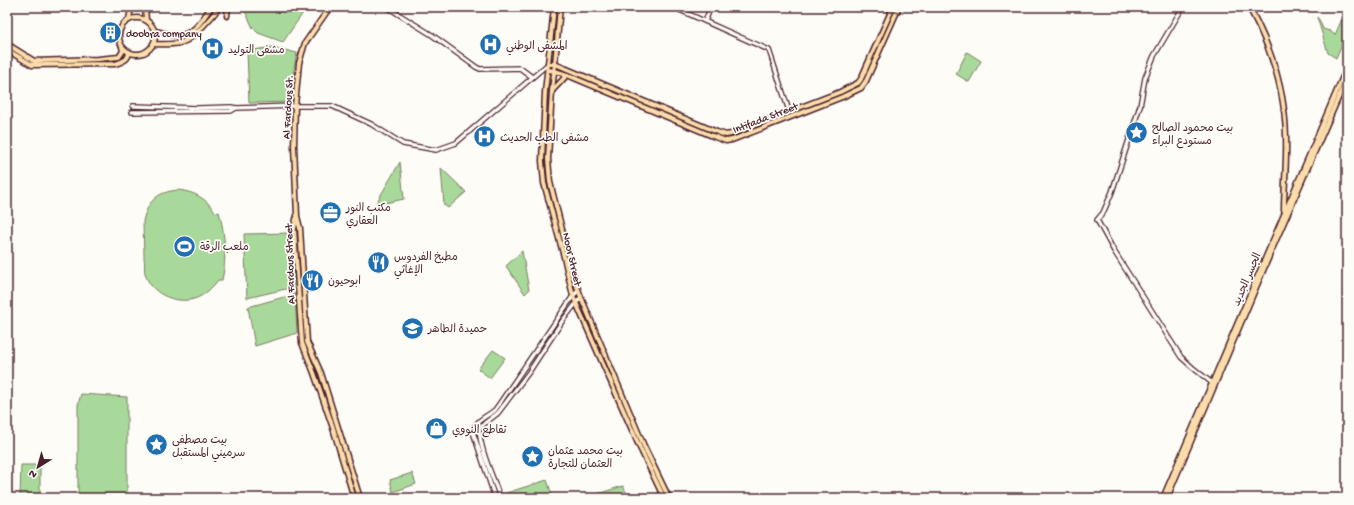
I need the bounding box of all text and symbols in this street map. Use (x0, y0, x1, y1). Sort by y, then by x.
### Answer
building icon: doobra company (97, 20, 123, 46)
place label: doobra company (126, 29, 202, 41)
hospital icon: المشفى الوطني (477, 32, 503, 58)
hospital icon: مشفى التوليد (199, 36, 225, 62)
place label: المشفى الوطني (506, 40, 568, 56)
place label: مشفى التوليد (228, 44, 285, 57)
street label: Al Fardous St. (281, 75, 297, 139)
street label: Intifada Street (731, 99, 801, 137)
place icon: بيت محمود الصالح مستودع البراء (1124, 120, 1150, 146)
place label: بيت محمود الصالح مستودع البراء (1152, 122, 1233, 149)
hospital icon: مشفى الطب الحديث (471, 124, 497, 150)
place label: مشفى الطب الحديث (500, 132, 589, 145)
office icon: مكتب النور العقاري (317, 200, 343, 226)
place label: مكتب النور العقاري (345, 202, 391, 229)
street label: Al Fardous Street (284, 222, 298, 304)
street label: Noor Street (559, 232, 583, 289)
sports icon: ملعب الرقة (171, 233, 197, 259)
place label: ملعب الرقة (200, 241, 249, 254)
restaurant icon: مطبخ الفردوس الإغاثي (366, 249, 392, 275)
place label: مطبخ الفردوس الإغاثي (394, 251, 458, 280)
street label: الجسر الجديد (1230, 251, 1264, 308)
restaurant icon: ابوحيون (299, 267, 325, 293)
place label: ابوحيون (328, 275, 361, 288)
school or university icon: حميدة الطاهر (399, 315, 425, 341)
place label: حميدة الطاهر (427, 323, 487, 336)
shop icon: تقاطع النووي (423, 416, 449, 442)
place label: تقاطع النووي (452, 424, 507, 438)
place icon: بيت مصطفى سرميني المستقبل (143, 432, 169, 458)
place label: بيت مصطفى سرميني المستقبل (172, 434, 245, 463)
place icon: بيت محمد عثمان العثمان للتجارة (520, 443, 546, 469)
place label: بيت محمد عثمان العثمان للتجارة (548, 445, 623, 471)
north arrow (18, 447, 58, 487)
text: N (27, 466, 40, 480)

